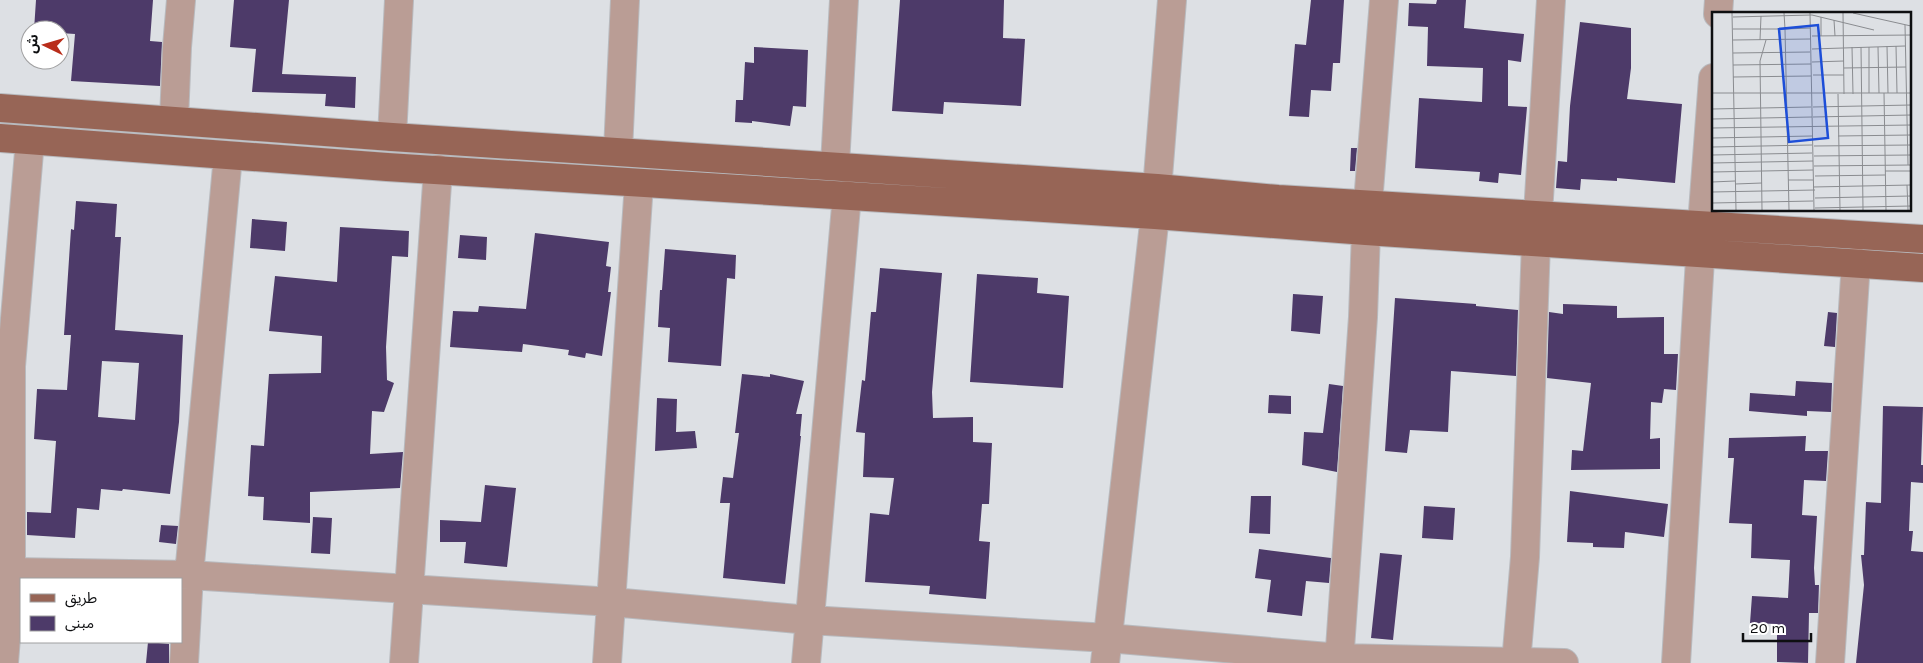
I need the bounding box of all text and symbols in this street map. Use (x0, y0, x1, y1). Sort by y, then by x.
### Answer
inset map (1712, 12, 1910, 211)
north arrow (20, 20, 70, 70)
text: ش (23, 34, 42, 54)
legend (20, 578, 182, 643)
text: طريق (65, 589, 97, 608)
scale bar (1743, 610, 1810, 642)
text: مبنى (65, 614, 94, 632)
text: 20 m (1750, 619, 1785, 637)

